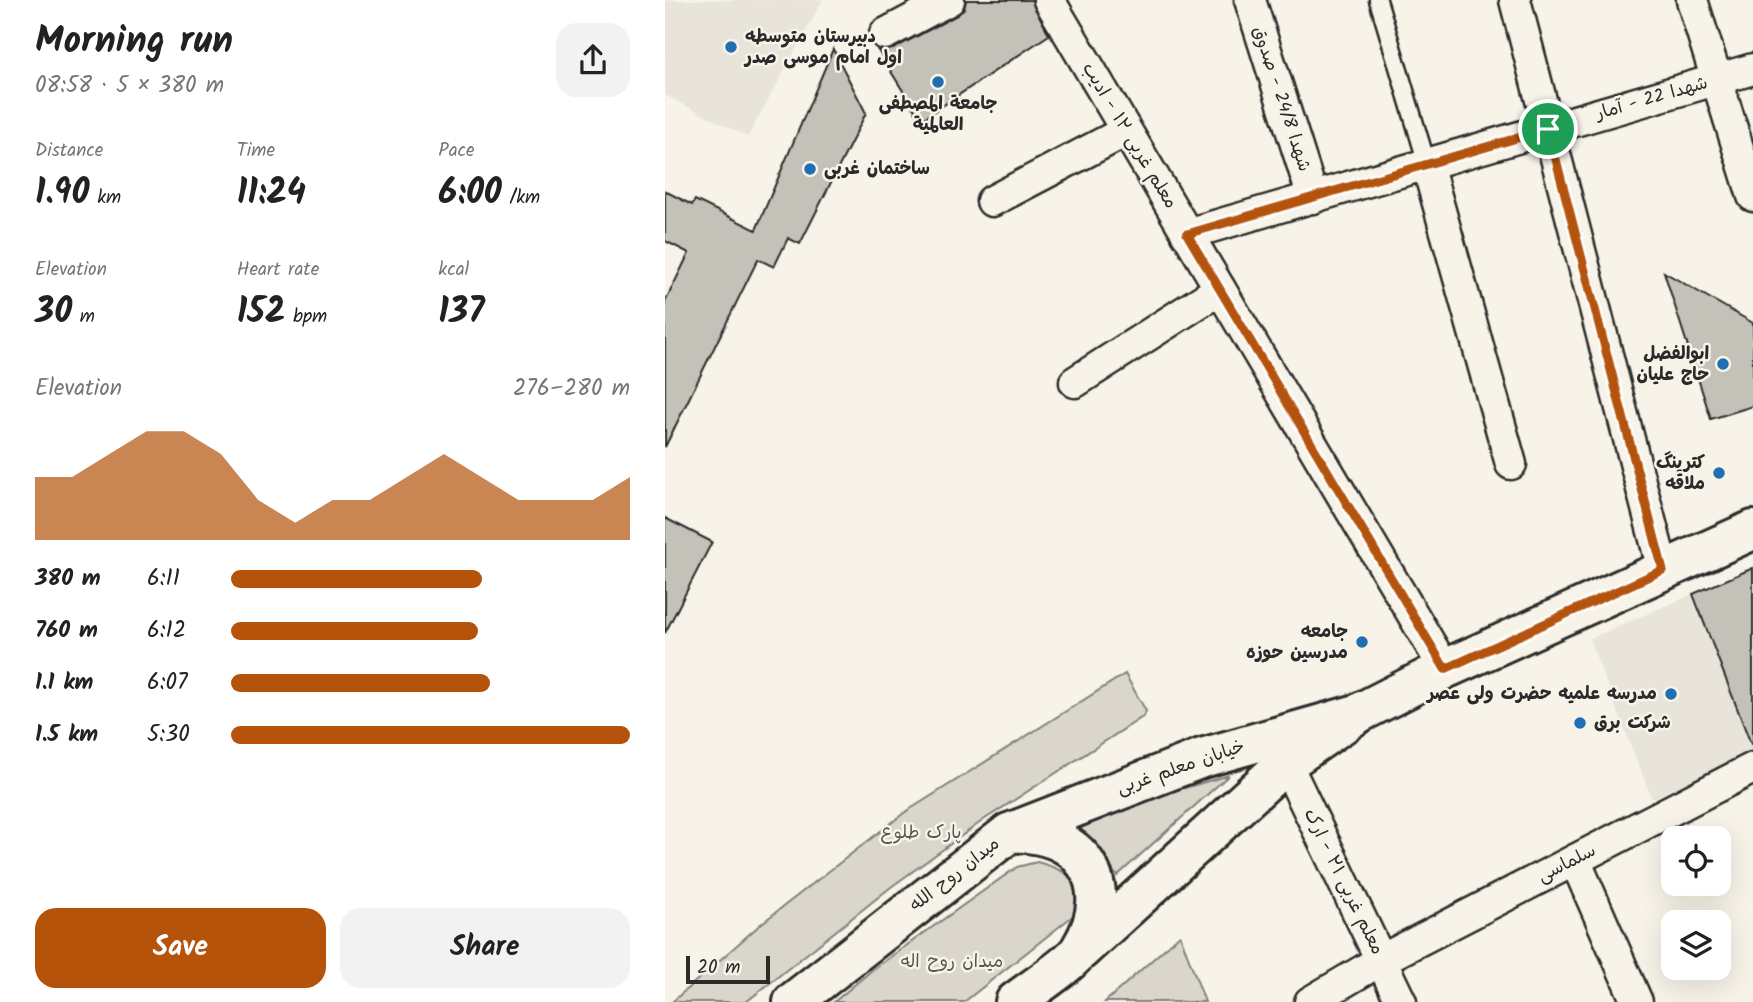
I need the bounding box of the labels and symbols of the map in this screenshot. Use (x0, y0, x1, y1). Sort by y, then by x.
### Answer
place label: دبیرستان متوسطه اول امام موسی صدر (743, 23, 902, 73)
street label: شهدا 24/8 - صدوق (1244, 23, 1318, 175)
marker: دبیرستان متوسطه اول امام موسی صدر (723, 39, 739, 55)
street label: معلم غربی ۱۲ - ادیب (1074, 57, 1184, 215)
street label: شهدا 22 - آمار (1591, 69, 1712, 129)
marker: جامعة المصطفی العالمیة (930, 74, 946, 90)
place label: جامعة المصطفی العالمیة (879, 90, 997, 140)
pin (1518, 99, 1578, 159)
place label: ساختمان غربی (824, 155, 930, 184)
marker: ساختمان غربی (802, 161, 818, 177)
place label: ابوالفضل حاج علیان (1636, 340, 1709, 390)
marker: ابوالفضل حاج علیان (1715, 356, 1731, 372)
place label: کترینگ ملاقه (1656, 449, 1705, 499)
marker: کترینگ ملاقه (1711, 465, 1727, 481)
place label: جامعه مدرسین حوزه (1246, 618, 1348, 668)
marker: جامعه مدرسین حوزه (1354, 634, 1370, 650)
place label: مدرسه علمیه حضرت ولی عصر (1425, 680, 1657, 709)
marker: مدرسه علمیه حضرت ولی عصر (1663, 686, 1679, 702)
place label: شرکت برق (1594, 709, 1671, 738)
marker: شرکت برق (1572, 715, 1588, 731)
street label: خیابان معلم غربی (1113, 733, 1249, 803)
street label: معلم غربی ۲۱ - ارک (1295, 804, 1391, 960)
park label: پارک طلوع (881, 819, 961, 848)
street label: میدان روح الله (903, 830, 1007, 920)
street label: سلماسی (1533, 837, 1601, 891)
park label: میدان روح اله (901, 948, 1003, 977)
scale bar (686, 953, 770, 985)

